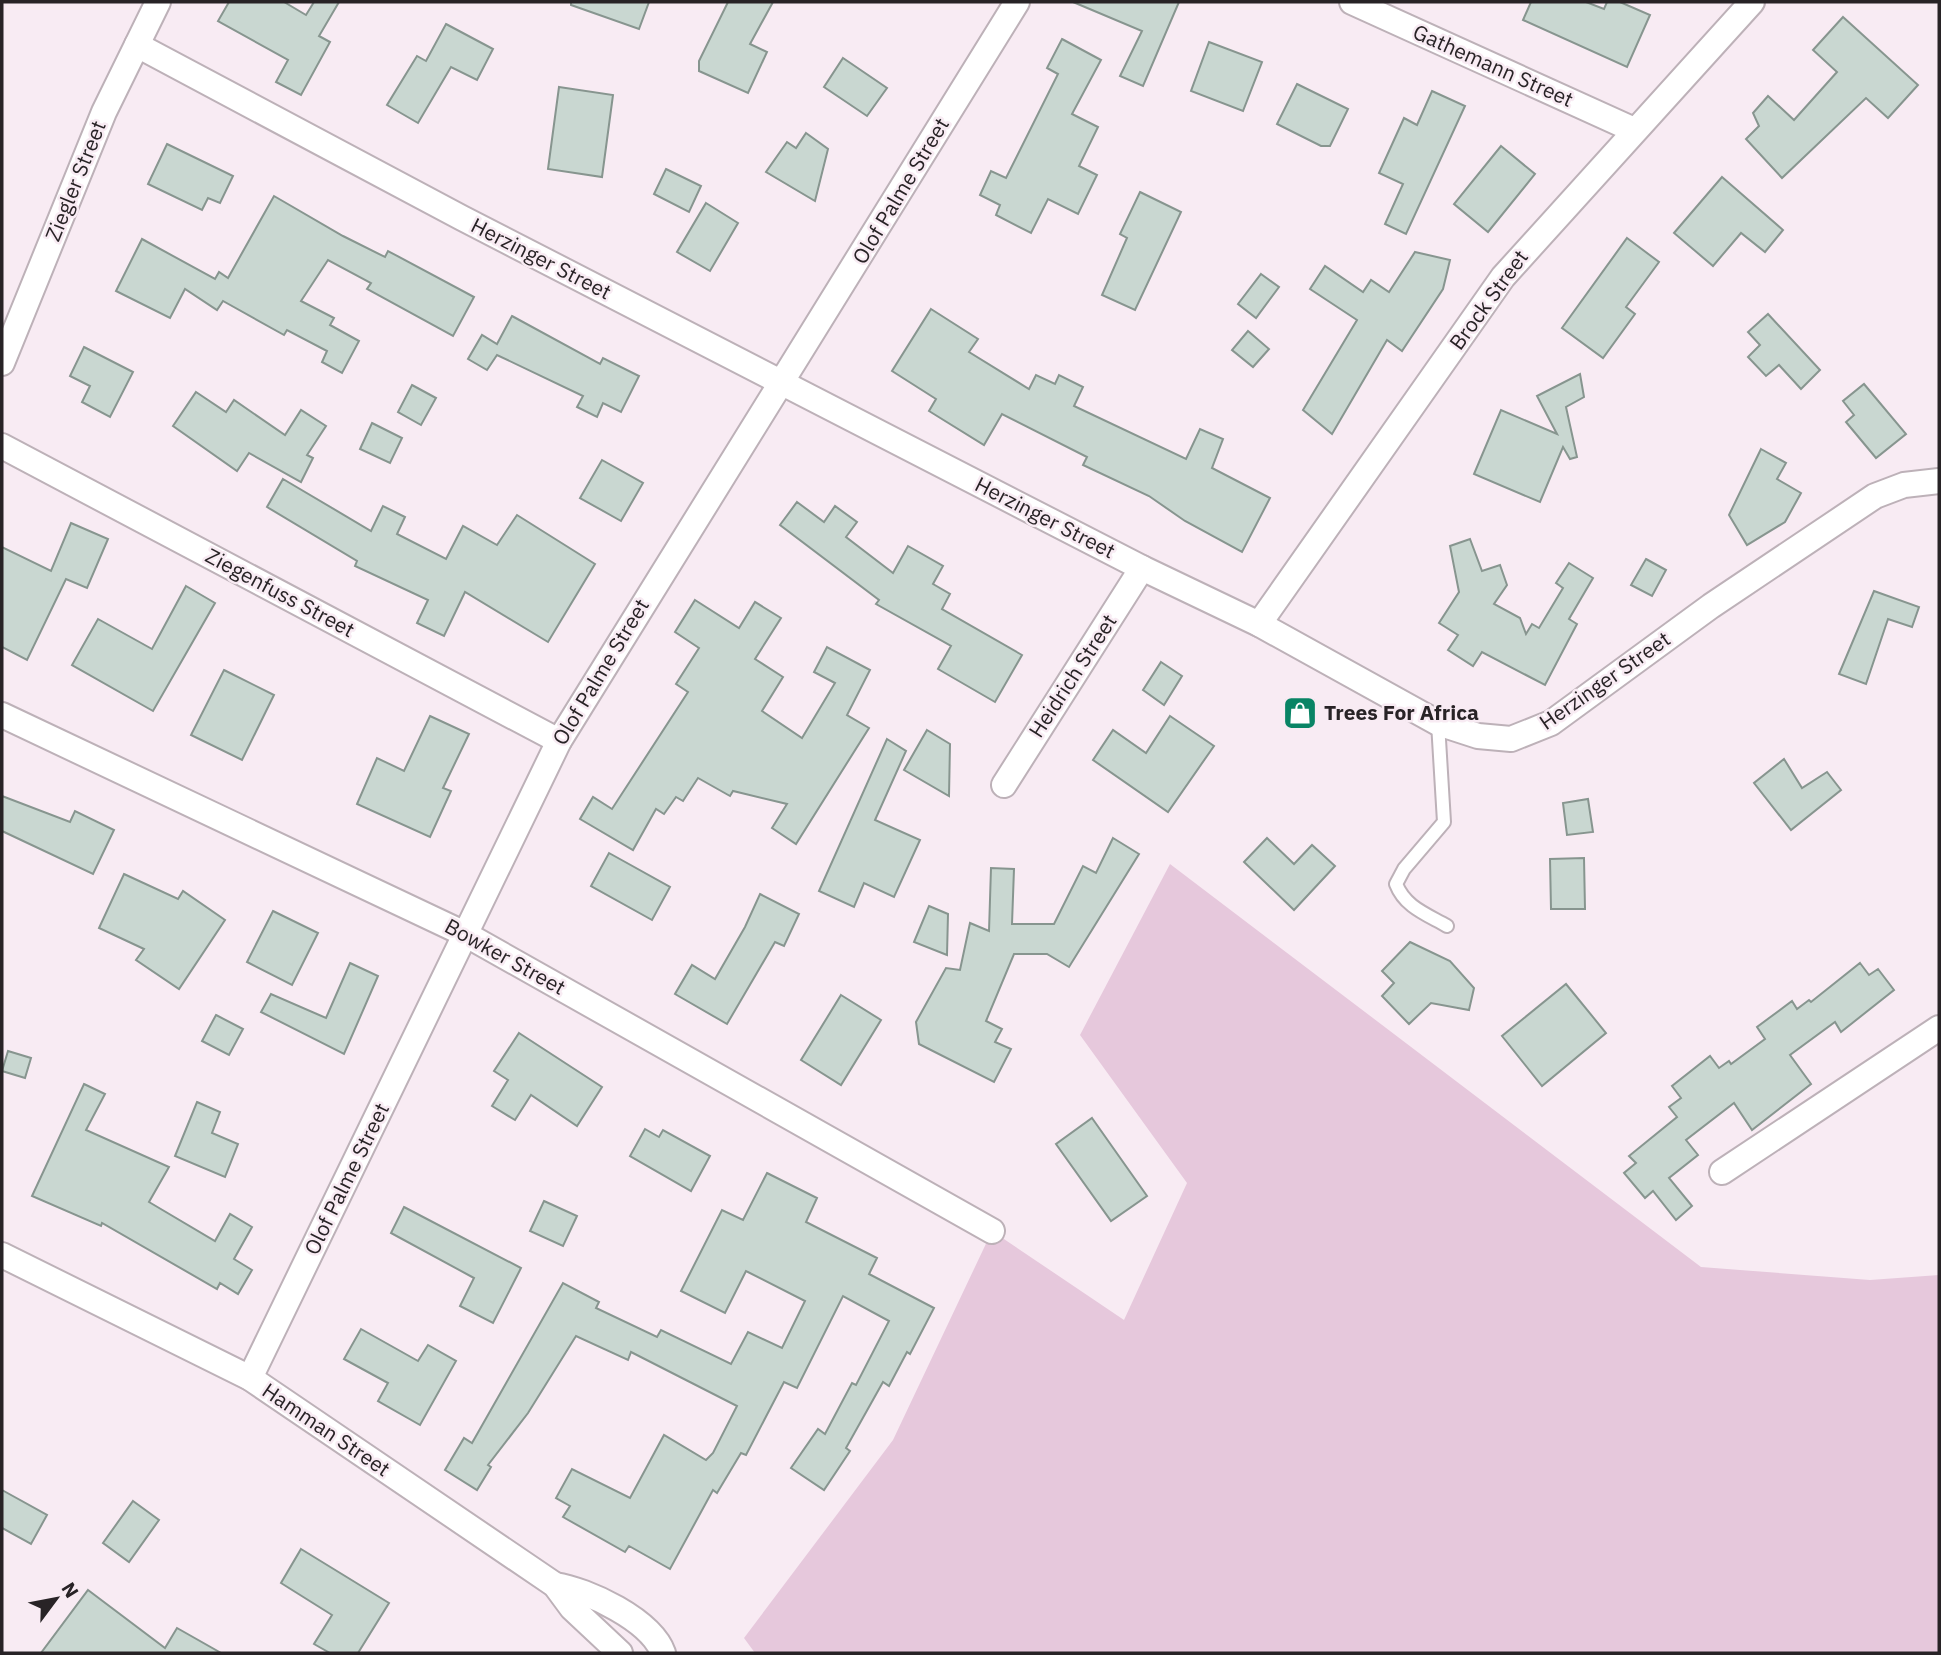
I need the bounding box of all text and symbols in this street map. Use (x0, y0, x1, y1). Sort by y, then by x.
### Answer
street label: Gathemann Street (1409, 17, 1578, 113)
street label: Olof Palme Street (845, 112, 955, 269)
street label: Ziegler Street (38, 116, 112, 245)
street label: Herzinger Street (467, 211, 616, 305)
street label: Brock Street (1442, 244, 1534, 355)
street label: Herzinger Street (971, 470, 1120, 564)
street label: Ziegenfuss Street (201, 541, 360, 643)
street label: Olof Palme Street (545, 593, 655, 750)
street label: Heidrich Street (1022, 608, 1123, 743)
street label: Herzinger Street (1533, 625, 1675, 736)
shop icon: Trees For Africa (1281, 694, 1319, 732)
place label: Trees For Africa (1324, 698, 1479, 726)
street label: Bowker Street (440, 911, 571, 1001)
street label: Olof Palme Street (297, 1098, 395, 1259)
street label: Hamman Street (257, 1376, 396, 1482)
north arrow (21, 1564, 91, 1634)
text: N (57, 1578, 84, 1602)

